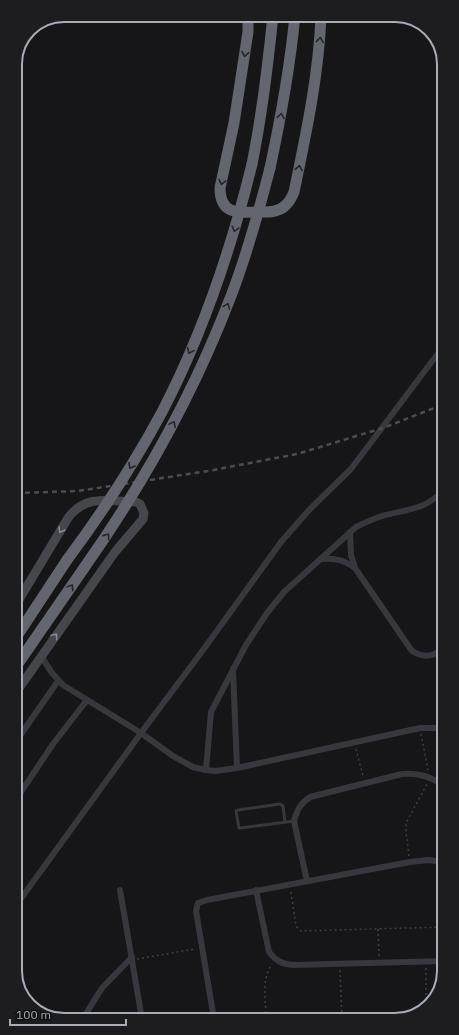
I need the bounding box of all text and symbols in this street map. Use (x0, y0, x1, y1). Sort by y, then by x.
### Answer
one-way arrow (315, 37, 324, 43)
one-way arrow (241, 51, 249, 57)
one-way arrow (276, 113, 285, 119)
one-way arrow (294, 165, 302, 171)
one-way arrow (218, 179, 226, 185)
one-way arrow (231, 225, 240, 232)
one-way arrow (222, 302, 230, 310)
one-way arrow (187, 347, 195, 354)
one-way arrow (169, 421, 176, 428)
one-way arrow (128, 462, 135, 469)
one-way arrow (58, 526, 65, 533)
one-way arrow (102, 533, 109, 540)
one-way arrow (66, 584, 74, 591)
one-way arrow (50, 633, 58, 640)
scale bar (10, 1001, 126, 1027)
text: 100 m (16, 1007, 51, 1022)

